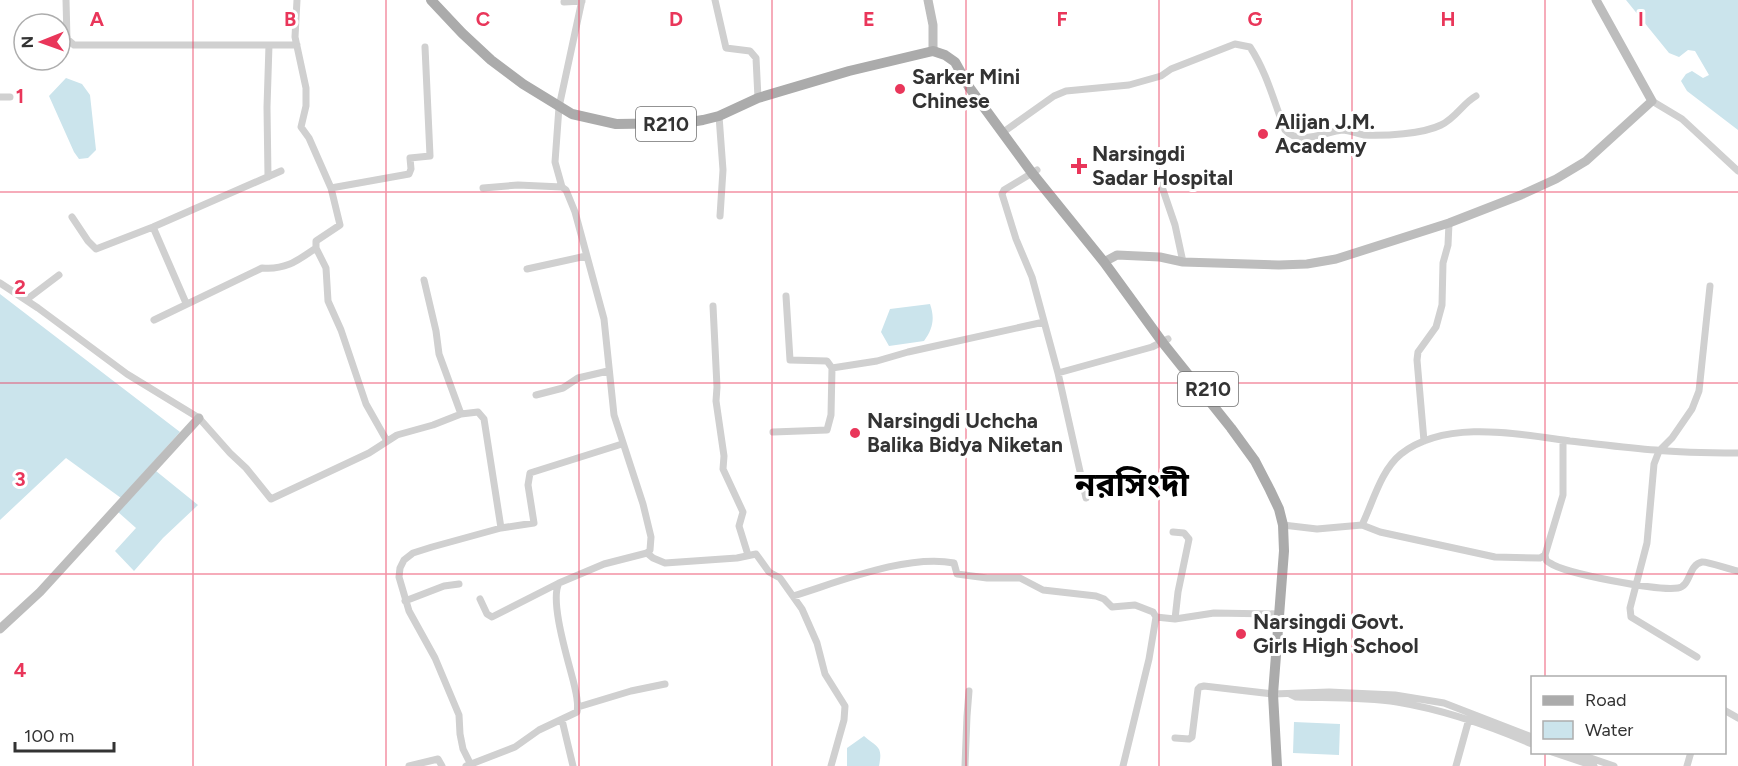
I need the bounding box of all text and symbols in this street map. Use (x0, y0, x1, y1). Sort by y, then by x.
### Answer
text: A (90, 7, 105, 31)
text: B (284, 7, 296, 31)
text: C (476, 7, 490, 31)
text: D (669, 7, 683, 31)
text: E (863, 7, 875, 31)
text: F (1056, 7, 1068, 31)
text: G (1248, 7, 1263, 31)
text: H (1441, 7, 1456, 31)
text: I (1638, 7, 1644, 31)
north arrow (12, 12, 72, 72)
text: N (18, 36, 37, 49)
place label: Sarker Mini Chinese (912, 64, 1020, 113)
marker: Sarker Mini Chinese (893, 82, 907, 96)
text: 1 (16, 84, 24, 108)
road number: R210 (636, 107, 696, 141)
place label: Alijan J.M. Academy (1275, 109, 1375, 158)
marker: Alijan J.M. Academy (1256, 127, 1270, 141)
place label: Narsingdi Sadar Hospital (1092, 141, 1233, 190)
marker: Narsingdi Sadar Hospital (1070, 157, 1088, 175)
text: 2 (14, 275, 26, 299)
road number: R210 (1178, 372, 1238, 406)
place label: Narsingdi Uchcha Balika Bidya Niketan (867, 408, 1063, 457)
marker: Narsingdi Uchcha Balika Bidya Niketan (848, 426, 862, 440)
district label: নরসিংদী (1074, 465, 1190, 504)
text: 3 (14, 467, 26, 491)
place label: Narsingdi Govt. Girls High School (1253, 609, 1419, 658)
marker: Narsingdi Govt. Girls High School (1234, 627, 1248, 641)
text: 4 (14, 658, 27, 682)
legend (1531, 676, 1726, 754)
text: Road (1585, 689, 1626, 711)
scale bar (15, 715, 114, 753)
text: Water (1585, 719, 1633, 741)
text: 100 m (24, 725, 74, 747)

